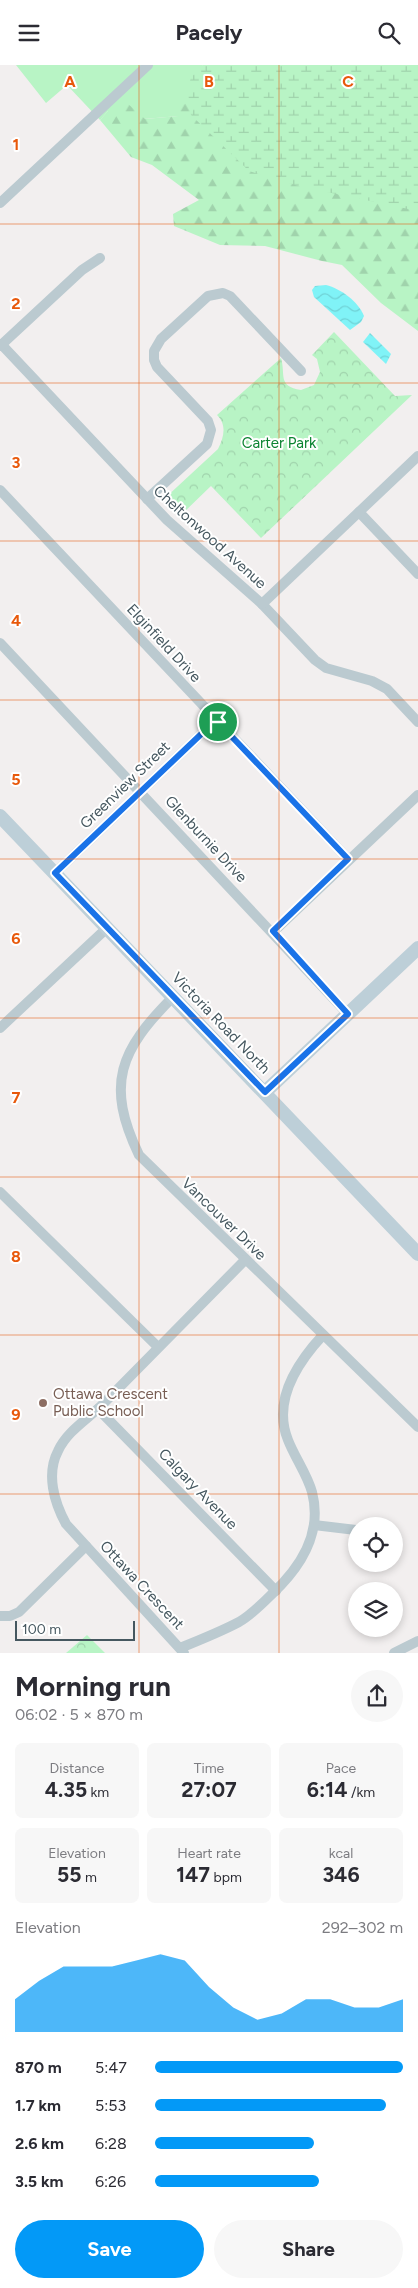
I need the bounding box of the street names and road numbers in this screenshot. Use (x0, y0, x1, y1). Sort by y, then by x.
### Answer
street label: Cheltonwood Avenue (150, 482, 270, 592)
street label: Elginfield Drive (123, 600, 205, 686)
street label: Greenview Street (76, 737, 174, 832)
street label: Glenburnie Drive (161, 792, 251, 886)
street label: Victoria Road North (168, 969, 274, 1077)
street label: Vancouver Drive (178, 1174, 270, 1264)
street label: Calgary Avenue (155, 1445, 241, 1533)
street label: Ottawa Crescent (96, 1537, 188, 1633)

